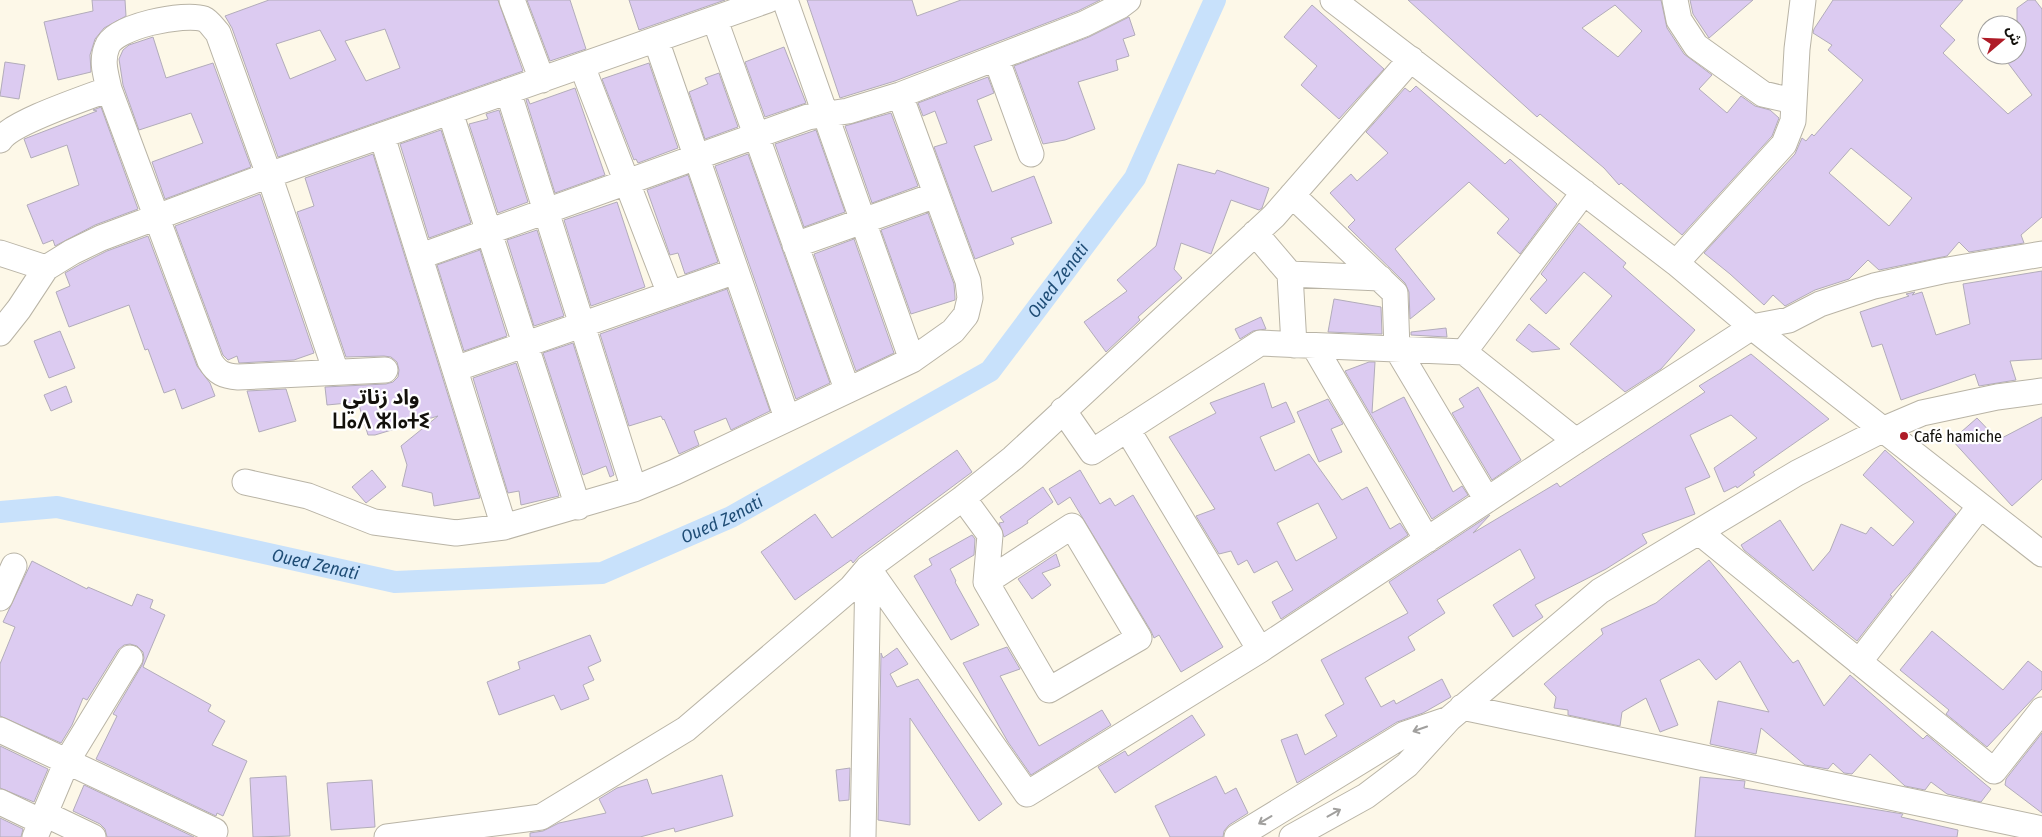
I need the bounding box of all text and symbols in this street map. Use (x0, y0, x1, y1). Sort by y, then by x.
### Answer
north arrow (1977, 15, 2027, 65)
text: ش (2003, 24, 2025, 48)
water label: Oued Zenati (1023, 238, 1094, 322)
district label: واد زناتي ⵡⴰⴷ ⵣⵏⴰⵜⵉ (332, 384, 430, 434)
place label: Café hamiche (1914, 427, 2002, 446)
marker: Café hamiche (1898, 430, 1910, 442)
water label: Oued Zenati (678, 490, 767, 548)
water label: Oued Zenati (270, 544, 361, 585)
one-way arrow (1412, 725, 1428, 734)
one-way arrow (1327, 808, 1341, 818)
one-way arrow (1258, 816, 1272, 826)

